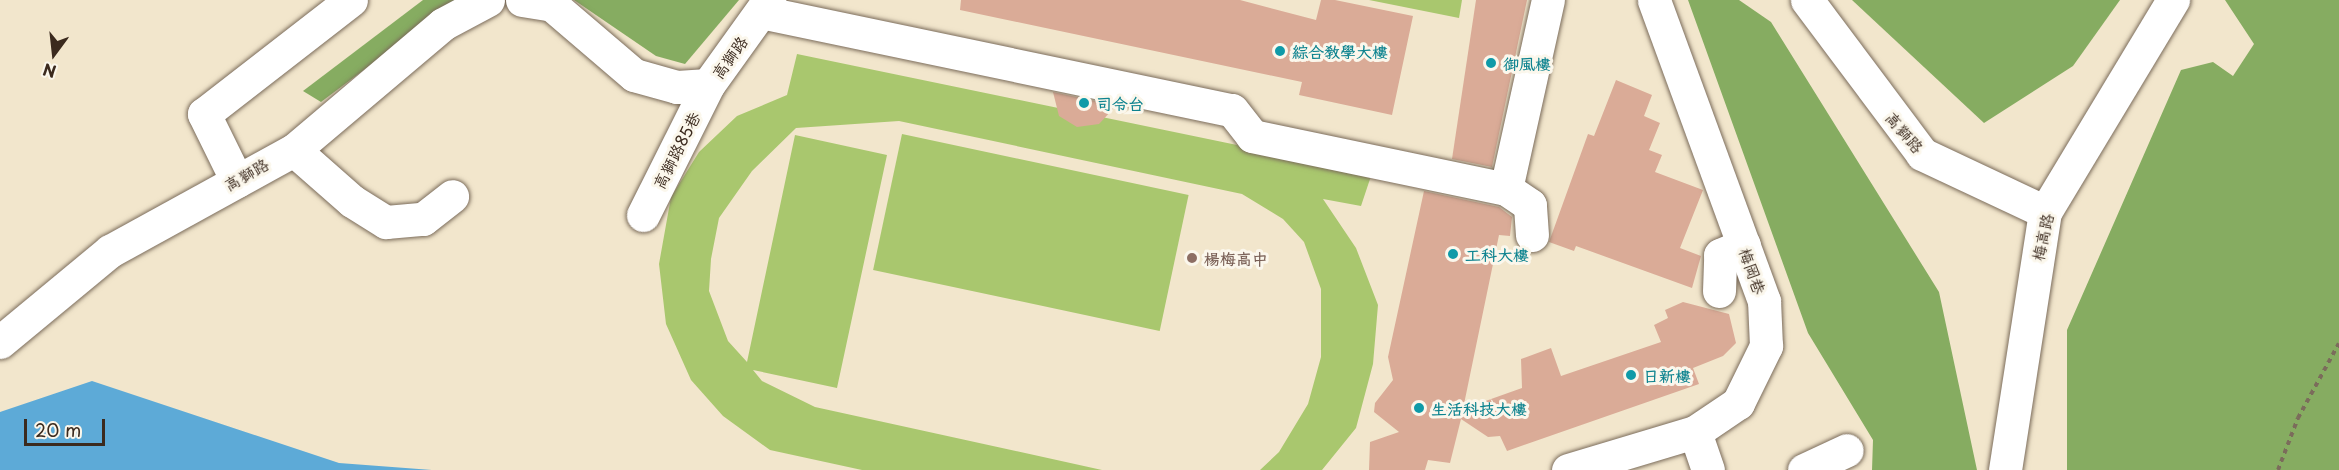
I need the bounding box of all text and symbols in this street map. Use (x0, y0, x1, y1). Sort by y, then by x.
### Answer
north arrow (24, 24, 84, 84)
street label: 高獅路 (707, 32, 751, 82)
place label: 綜合教學大樓 (1292, 41, 1388, 61)
marker: 綜合教學大樓 (1273, 44, 1287, 58)
place label: 御風樓 (1503, 53, 1551, 73)
marker: 御風樓 (1484, 56, 1498, 70)
text: N (40, 58, 59, 85)
place label: 司令台 (1096, 93, 1144, 113)
marker: 司令台 (1077, 96, 1091, 110)
street label: 高獅路85巷 (648, 108, 704, 192)
street label: 高獅路 (1882, 108, 1928, 156)
street label: 高獅路 (220, 154, 272, 194)
street label: 梅高路 (2028, 212, 2056, 262)
place label: 工科大樓 (1465, 244, 1529, 264)
street label: 梅岡巷 (1736, 245, 1770, 297)
marker: 工科大樓 (1446, 247, 1460, 261)
place label: 楊梅高中 (1204, 248, 1268, 268)
marker: 楊梅高中 (1185, 251, 1199, 265)
place label: 日新樓 (1643, 365, 1691, 385)
marker: 日新樓 (1624, 368, 1638, 382)
place label: 生活科技大樓 (1431, 398, 1527, 418)
marker: 生活科技大樓 (1412, 401, 1426, 415)
scale bar (27, 407, 108, 445)
text: 20 m (35, 416, 81, 443)

